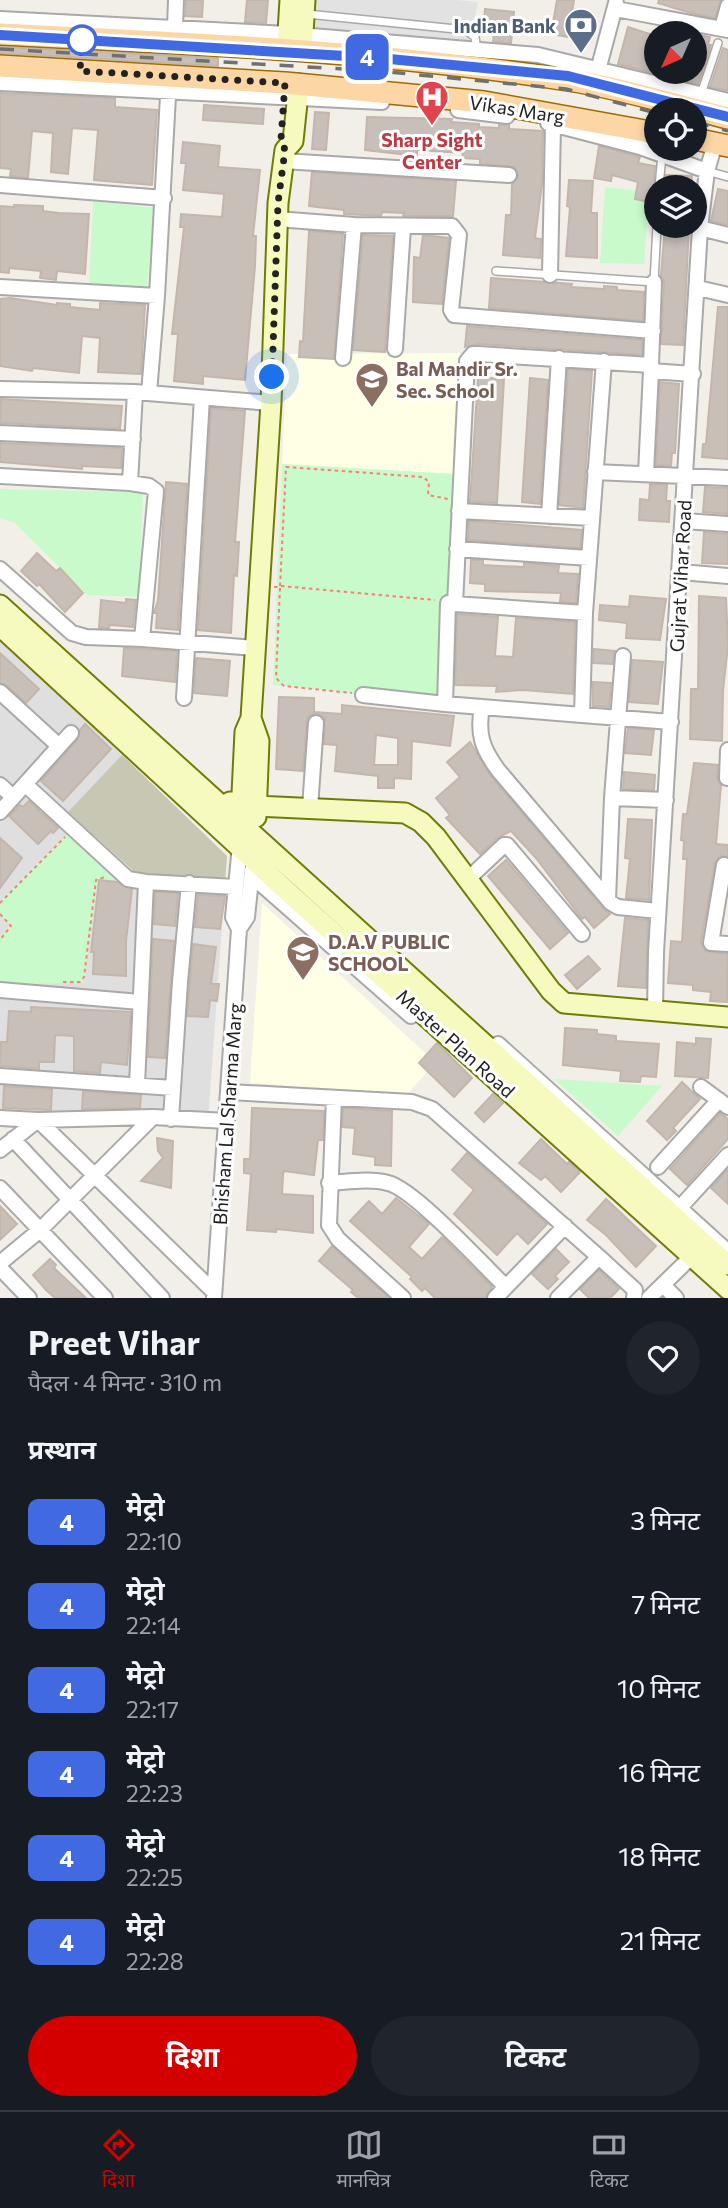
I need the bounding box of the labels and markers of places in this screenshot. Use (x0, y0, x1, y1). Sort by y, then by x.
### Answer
bank icon: Indian Bank (562, 6, 600, 55)
place label: Indian Bank (454, 14, 556, 37)
unlabelled marker (67, 25, 97, 55)
hospital icon: Sharp Sight Center (413, 78, 451, 127)
place label: Sharp Sight Center (381, 128, 483, 173)
place label: Bal Mandir Sr. Sec. School (396, 357, 518, 402)
school or university icon: Bal Mandir Sr. Sec. School (353, 360, 391, 409)
place label: D.A.V PUBLIC SCHOOL (328, 930, 450, 975)
school or university icon: D.A.V PUBLIC SCHOOL (284, 933, 322, 982)

